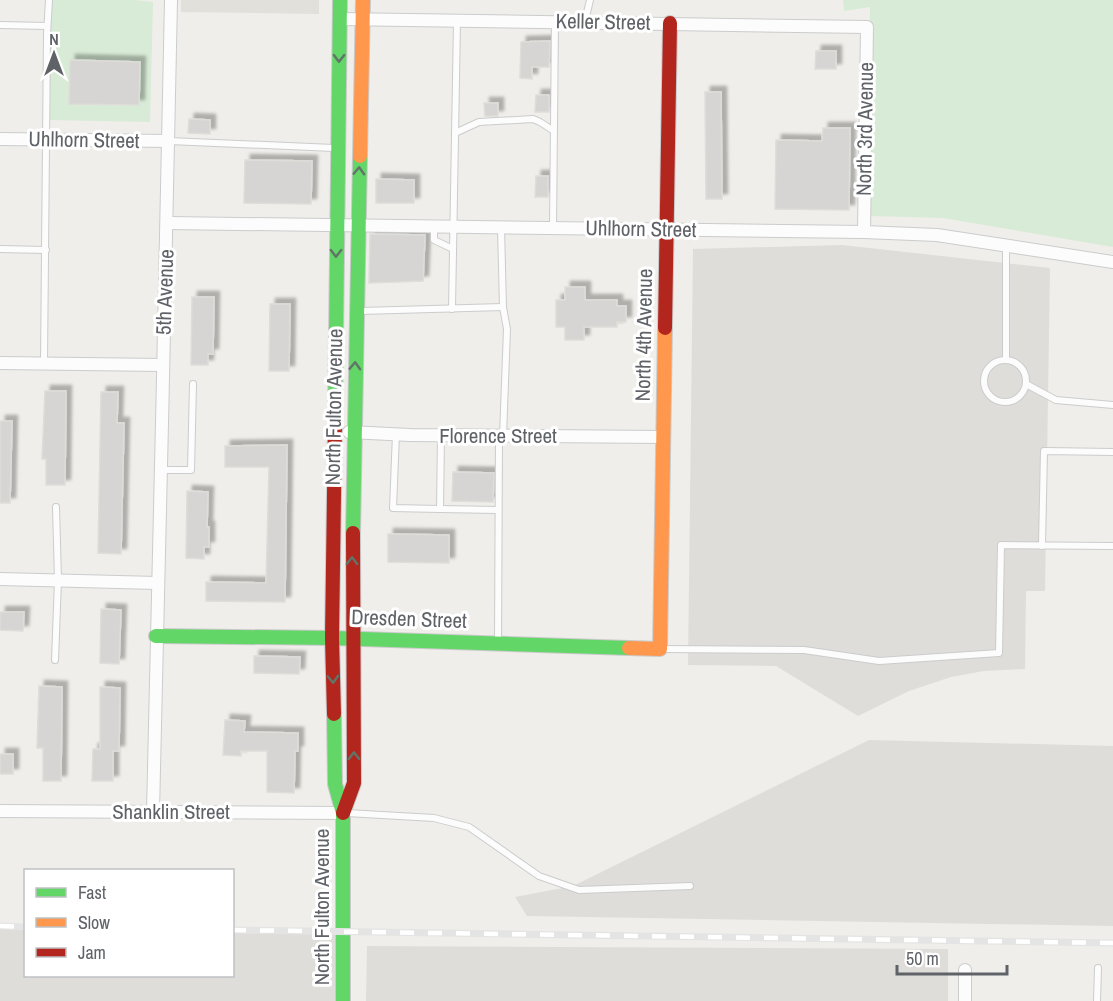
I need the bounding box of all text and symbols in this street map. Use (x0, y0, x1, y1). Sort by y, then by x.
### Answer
street label: Keller Street (555, 6, 651, 37)
north arrow (24, 24, 84, 84)
text: N (49, 28, 59, 50)
one-way arrow (333, 54, 345, 63)
street label: North 3rd Avenue (849, 62, 880, 196)
street label: Uhlhorn Street (28, 124, 140, 155)
one-way arrow (352, 167, 365, 176)
street label: Uhlhorn Street (585, 213, 697, 244)
street label: 5th Avenue (149, 249, 180, 335)
one-way arrow (330, 249, 343, 258)
street label: North 4th Avenue (628, 268, 659, 402)
street label: North Fulton Avenue (318, 328, 349, 486)
one-way arrow (349, 362, 361, 371)
street label: Florence Street (439, 421, 557, 450)
one-way arrow (346, 557, 358, 566)
street label: Dresden Street (351, 602, 468, 635)
one-way arrow (326, 675, 339, 684)
one-way arrow (348, 752, 360, 761)
street label: Shanklin Street (112, 797, 230, 826)
street label: North Fulton Avenue (307, 829, 336, 985)
legend (24, 869, 234, 977)
text: Fast (78, 880, 106, 905)
text: Slow (78, 910, 110, 935)
scale bar (897, 938, 1006, 976)
text: Jam (78, 940, 106, 965)
text: 50 m (906, 946, 939, 971)

